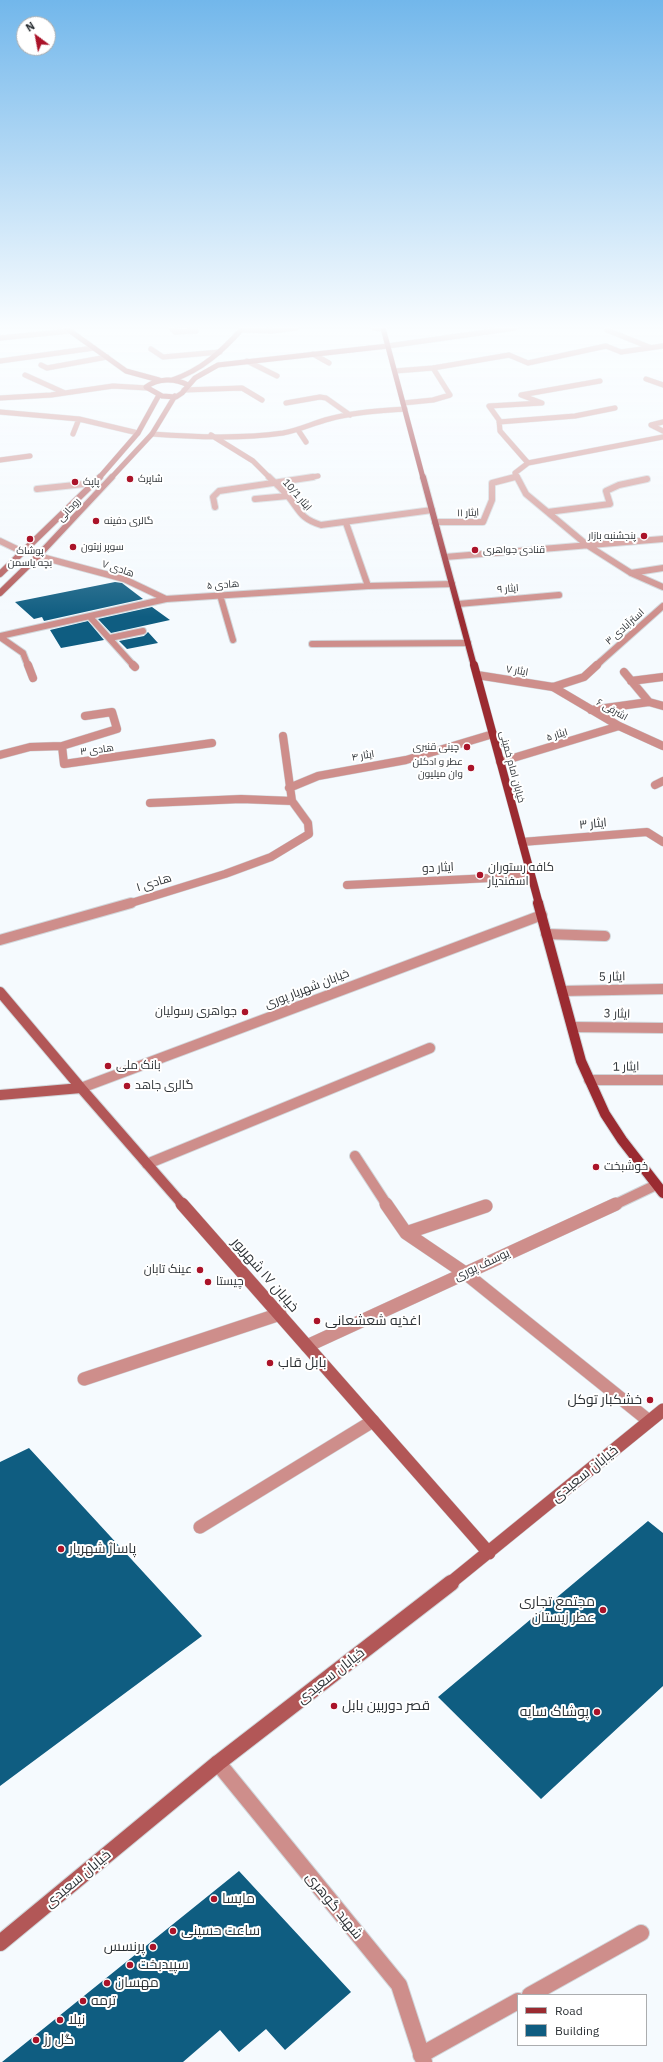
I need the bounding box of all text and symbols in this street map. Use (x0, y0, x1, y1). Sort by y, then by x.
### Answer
north arrow (16, 16, 56, 56)
text: N (23, 19, 37, 35)
place label: شاپرک (138, 473, 163, 485)
marker: شاپرک (125, 474, 135, 484)
place label: پاپک (83, 476, 99, 488)
marker: پاپک (70, 477, 80, 487)
street label: ایثار 10/1 (280, 477, 314, 513)
street label: روحانی (55, 496, 83, 524)
street label: ایثار ۱۱ (457, 507, 479, 519)
place label: گالری دفینه (104, 515, 153, 527)
marker: گالری دفینه (91, 516, 101, 526)
place label: پنجشنبه بازار (588, 530, 636, 542)
marker: پنجشنبه بازار (639, 531, 649, 541)
marker: پوشاک بچه یاسمن (25, 534, 35, 544)
place label: سوپر زیتون (81, 541, 124, 553)
marker: سوپر زیتون (68, 542, 78, 552)
place label: قنادی جواهری (483, 544, 545, 556)
place label: پوشاک بچه یاسمن (8, 545, 52, 568)
marker: قنادی جواهری (470, 545, 480, 555)
street label: هادی ۷ (100, 558, 136, 580)
street label: هادی ۵ (206, 578, 240, 592)
street label: ایثار ۹ (497, 582, 519, 596)
street label: استرآبادی ٣ (603, 606, 647, 648)
street label: ایثار ۷ (505, 663, 529, 679)
street label: اشرفی ۶ (594, 697, 630, 723)
street label: ایثار ۵ (545, 726, 569, 744)
street label: خیابان امام خمینی (497, 730, 527, 804)
place label: چینی قنبری (412, 741, 459, 753)
street label: هادی ۳ (79, 742, 115, 758)
marker: چینی قنبری (462, 742, 472, 752)
street label: ایثار ۴ (351, 748, 375, 764)
place label: عطر و ادکلن وان میلیون (413, 756, 463, 780)
marker: عطر و ادکلن وان میلیون (466, 763, 476, 773)
street label: ایثار ۳ (579, 816, 607, 832)
street label: ایثار دو (422, 860, 454, 876)
place label: کافه رستوران اسفندیار (488, 861, 554, 889)
marker: کافه رستوران اسفندیار (475, 870, 485, 880)
street label: هادی ۱ (135, 871, 173, 895)
street label: خیابان شهریار پوری (263, 966, 351, 1012)
street label: ایثار 5 (599, 970, 625, 984)
place label: جواهری رسولیان (155, 1005, 237, 1019)
marker: جواهری رسولیان (240, 1007, 250, 1017)
street label: ایثار 3 (604, 1007, 630, 1021)
place label: بانک ملی (116, 1059, 161, 1073)
street label: ایثار 1 (613, 1060, 639, 1074)
marker: بانک ملی (103, 1061, 113, 1071)
place label: گالری جاهد (135, 1079, 193, 1093)
marker: گالری جاهد (122, 1081, 132, 1091)
place label: خوشبخت (604, 1160, 648, 1174)
marker: خوشبخت (591, 1162, 601, 1172)
street label: خیابان ۱۷ شهریور (228, 1234, 302, 1316)
street label: یوسف پوری (452, 1246, 512, 1284)
place label: عینک تابان (144, 1263, 192, 1277)
marker: عینک تابان (195, 1265, 205, 1275)
place label: چیستا (216, 1275, 244, 1289)
marker: چیستا (203, 1277, 213, 1287)
place label: اغذیه شعشعانی (325, 1313, 421, 1329)
marker: اغذیه شعشعانی (312, 1316, 322, 1326)
place label: بابل قاب (278, 1355, 326, 1371)
marker: بابل قاب (265, 1358, 275, 1368)
place label: خشکبار توکل (567, 1392, 642, 1408)
marker: خشکبار توکل (645, 1395, 655, 1405)
street label: خیابان سعیدی (548, 1442, 622, 1506)
place label: پاساژ شهریار (69, 1541, 136, 1557)
marker: پاساژ شهریار (56, 1544, 66, 1554)
place label: مجتمع تجاری عطر زیستان (519, 1594, 595, 1626)
marker: مجتمع تجاری عطر زیستان (598, 1605, 608, 1615)
street label: خیابان سعیدی (294, 1644, 368, 1708)
place label: قصر دوربین بابل (342, 1698, 430, 1714)
marker: قصر دوربین بابل (329, 1701, 339, 1711)
place label: پوشاک سایه (520, 1704, 589, 1720)
marker: پوشاک سایه (592, 1707, 602, 1717)
street label: خیابان سعیدی (42, 1846, 114, 1912)
street label: شهید گوهری (302, 1869, 366, 1943)
place label: مایسا (222, 1891, 255, 1907)
marker: مایسا (209, 1894, 219, 1904)
place label: ساعت حسینی (181, 1923, 260, 1939)
marker: ساعت حسینی (168, 1926, 178, 1936)
place label: پرنسس (104, 1939, 145, 1955)
marker: پرنسس (148, 1942, 158, 1952)
place label: سپیدبخت (138, 1957, 189, 1973)
marker: سپیدبخت (125, 1960, 135, 1970)
place label: مهسان (115, 1975, 159, 1991)
marker: مهسان (102, 1978, 112, 1988)
place label: ترمه (91, 1993, 116, 2009)
legend (517, 1994, 647, 2046)
marker: ترمه (78, 1996, 88, 2006)
text: Road (555, 2003, 583, 2018)
place label: نیلا (68, 2012, 85, 2028)
marker: نیلا (55, 2015, 65, 2025)
text: Building (555, 2023, 599, 2038)
place label: گل رز (44, 2032, 74, 2048)
marker: گل رز (31, 2035, 41, 2045)

